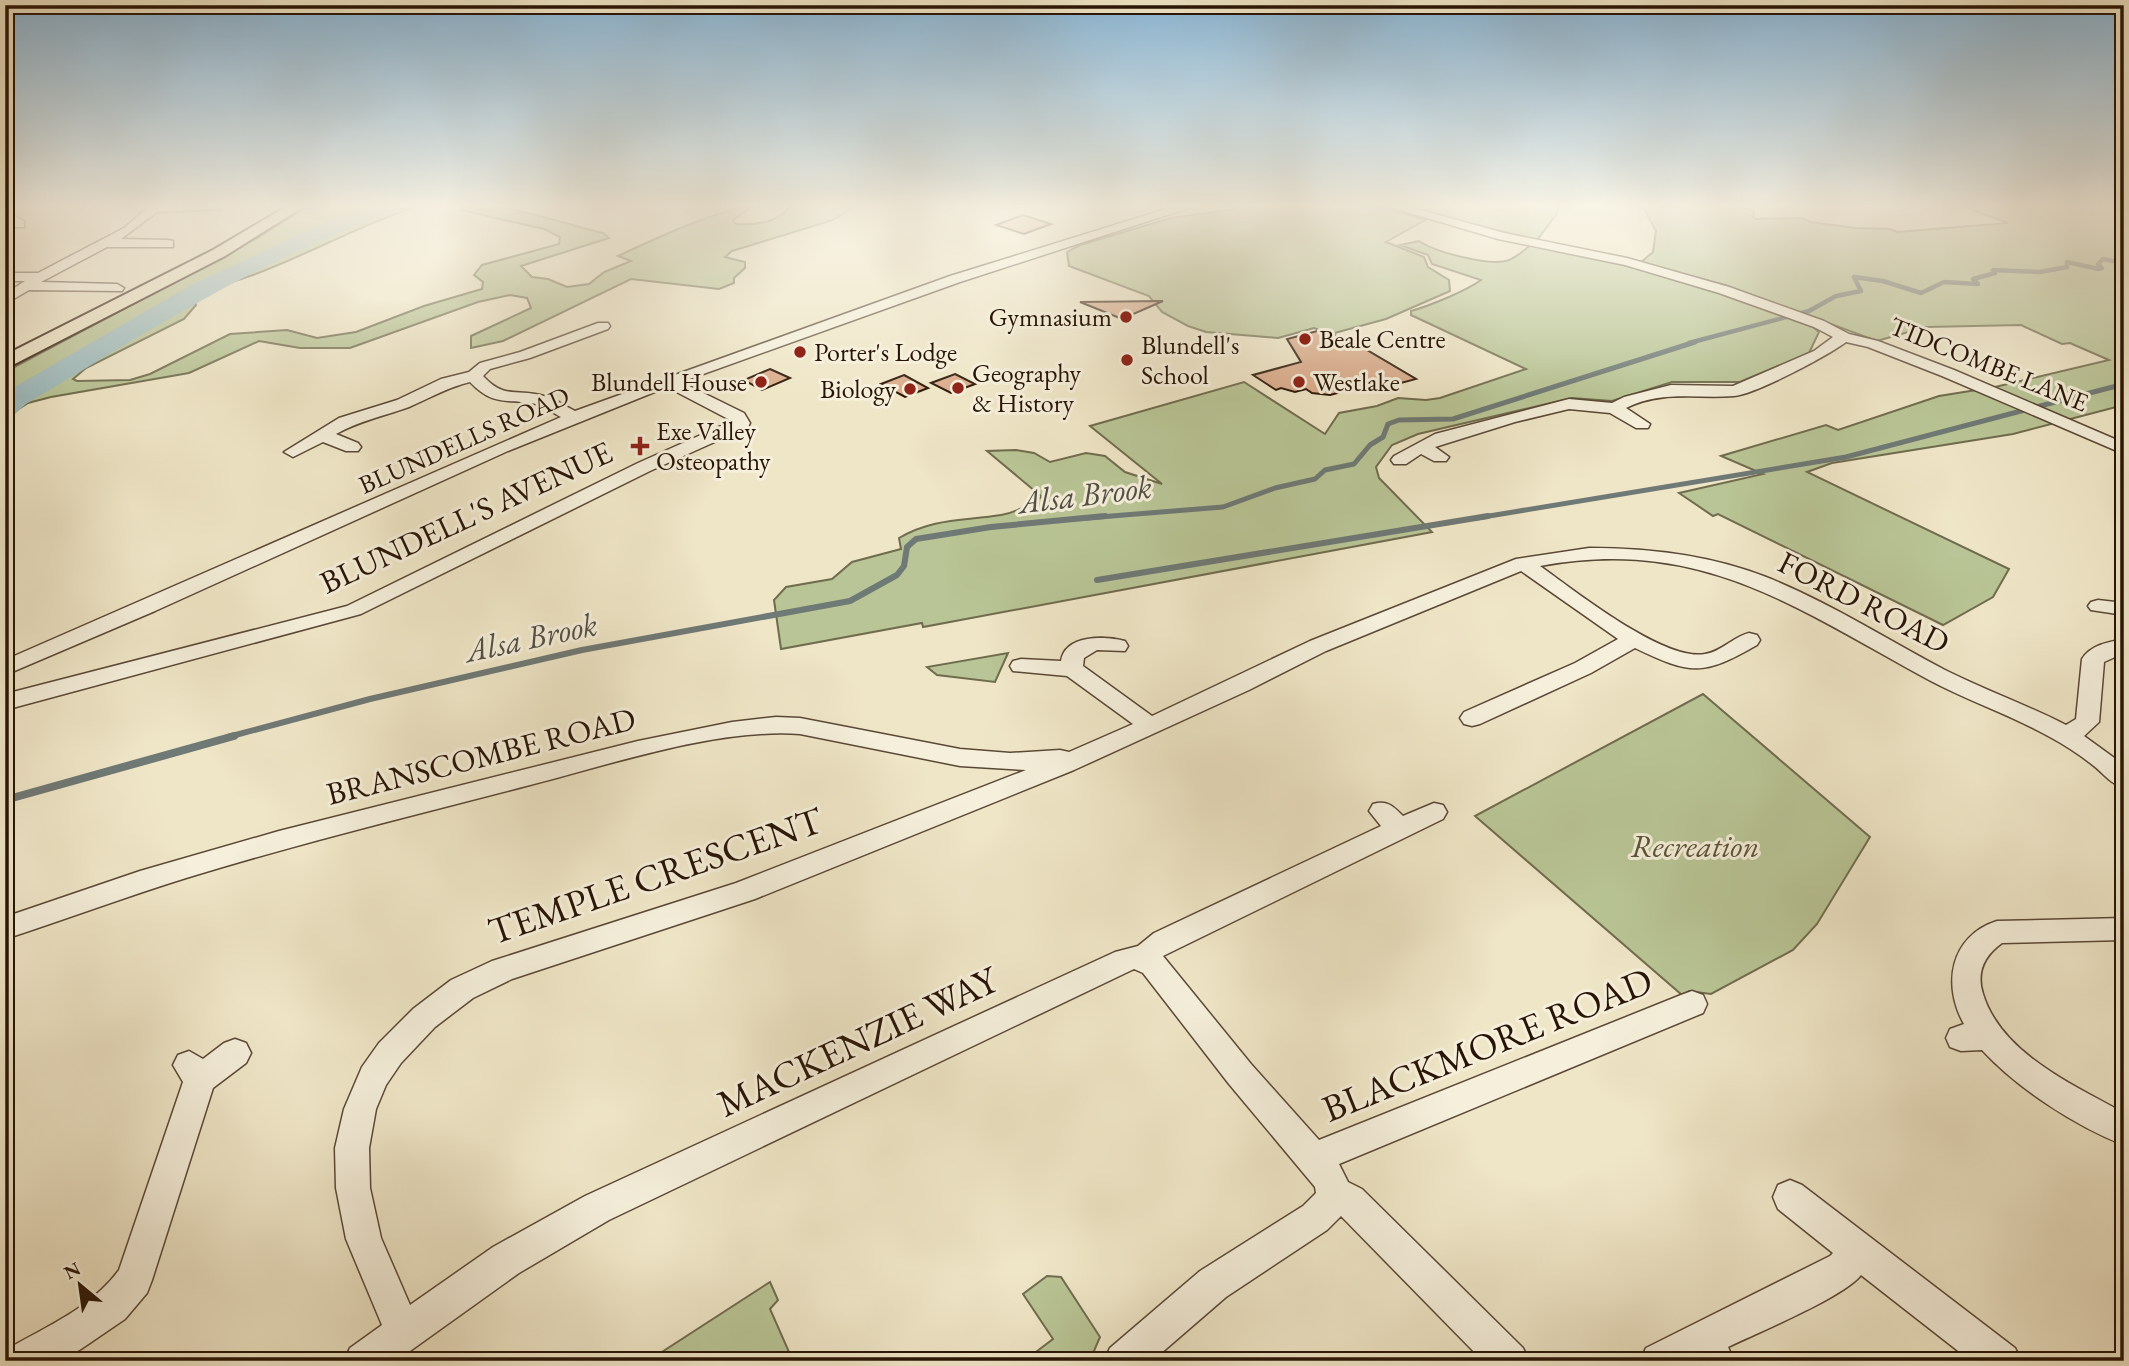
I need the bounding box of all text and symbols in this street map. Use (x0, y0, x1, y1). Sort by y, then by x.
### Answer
place label: Gymnasium (989, 300, 1112, 334)
marker: Gymnasium (1118, 309, 1134, 325)
street label: TIDCOMBE LANE (1885, 309, 2094, 419)
place label: Beale Centre (1319, 322, 1446, 356)
place label: Blundell's School (1141, 328, 1239, 392)
marker: Beale Centre (1297, 331, 1313, 347)
place label: Porter's Lodge (814, 335, 957, 369)
marker: Porter's Lodge (792, 344, 808, 360)
marker: Blundell's School (1119, 352, 1135, 368)
place label: Geography & History (972, 356, 1082, 420)
place label: Blundell House (591, 365, 747, 399)
place label: Westlake (1313, 365, 1400, 399)
place label: Biology (820, 372, 897, 406)
marker: Blundell House (753, 374, 769, 390)
marker: Westlake (1291, 374, 1307, 390)
street label: BLUNDELLS ROAD (353, 378, 575, 502)
marker: Geography & History (950, 380, 966, 396)
marker: Biology (902, 381, 918, 397)
place label: Exe Valley Osteopathy (656, 414, 771, 478)
street label: BLUNDELL'S AVENUE (313, 431, 619, 603)
marker: Exe Valley Osteopathy (630, 436, 650, 456)
water label: Alsa Brook (1013, 465, 1154, 524)
street label: FORD ROAD (1771, 541, 1957, 663)
water label: Alsa Brook (458, 602, 601, 673)
street label: BRANSCOMBE ROAD (322, 697, 640, 815)
street label: TEMPLE CRESCENT (481, 795, 829, 955)
park label: Recreation (1631, 825, 1759, 867)
street label: MACKENZIE WAY (709, 954, 1007, 1127)
street label: BLACKMORE ROAD (1315, 955, 1659, 1133)
north arrow (46, 1250, 116, 1320)
text: N (59, 1256, 85, 1285)

